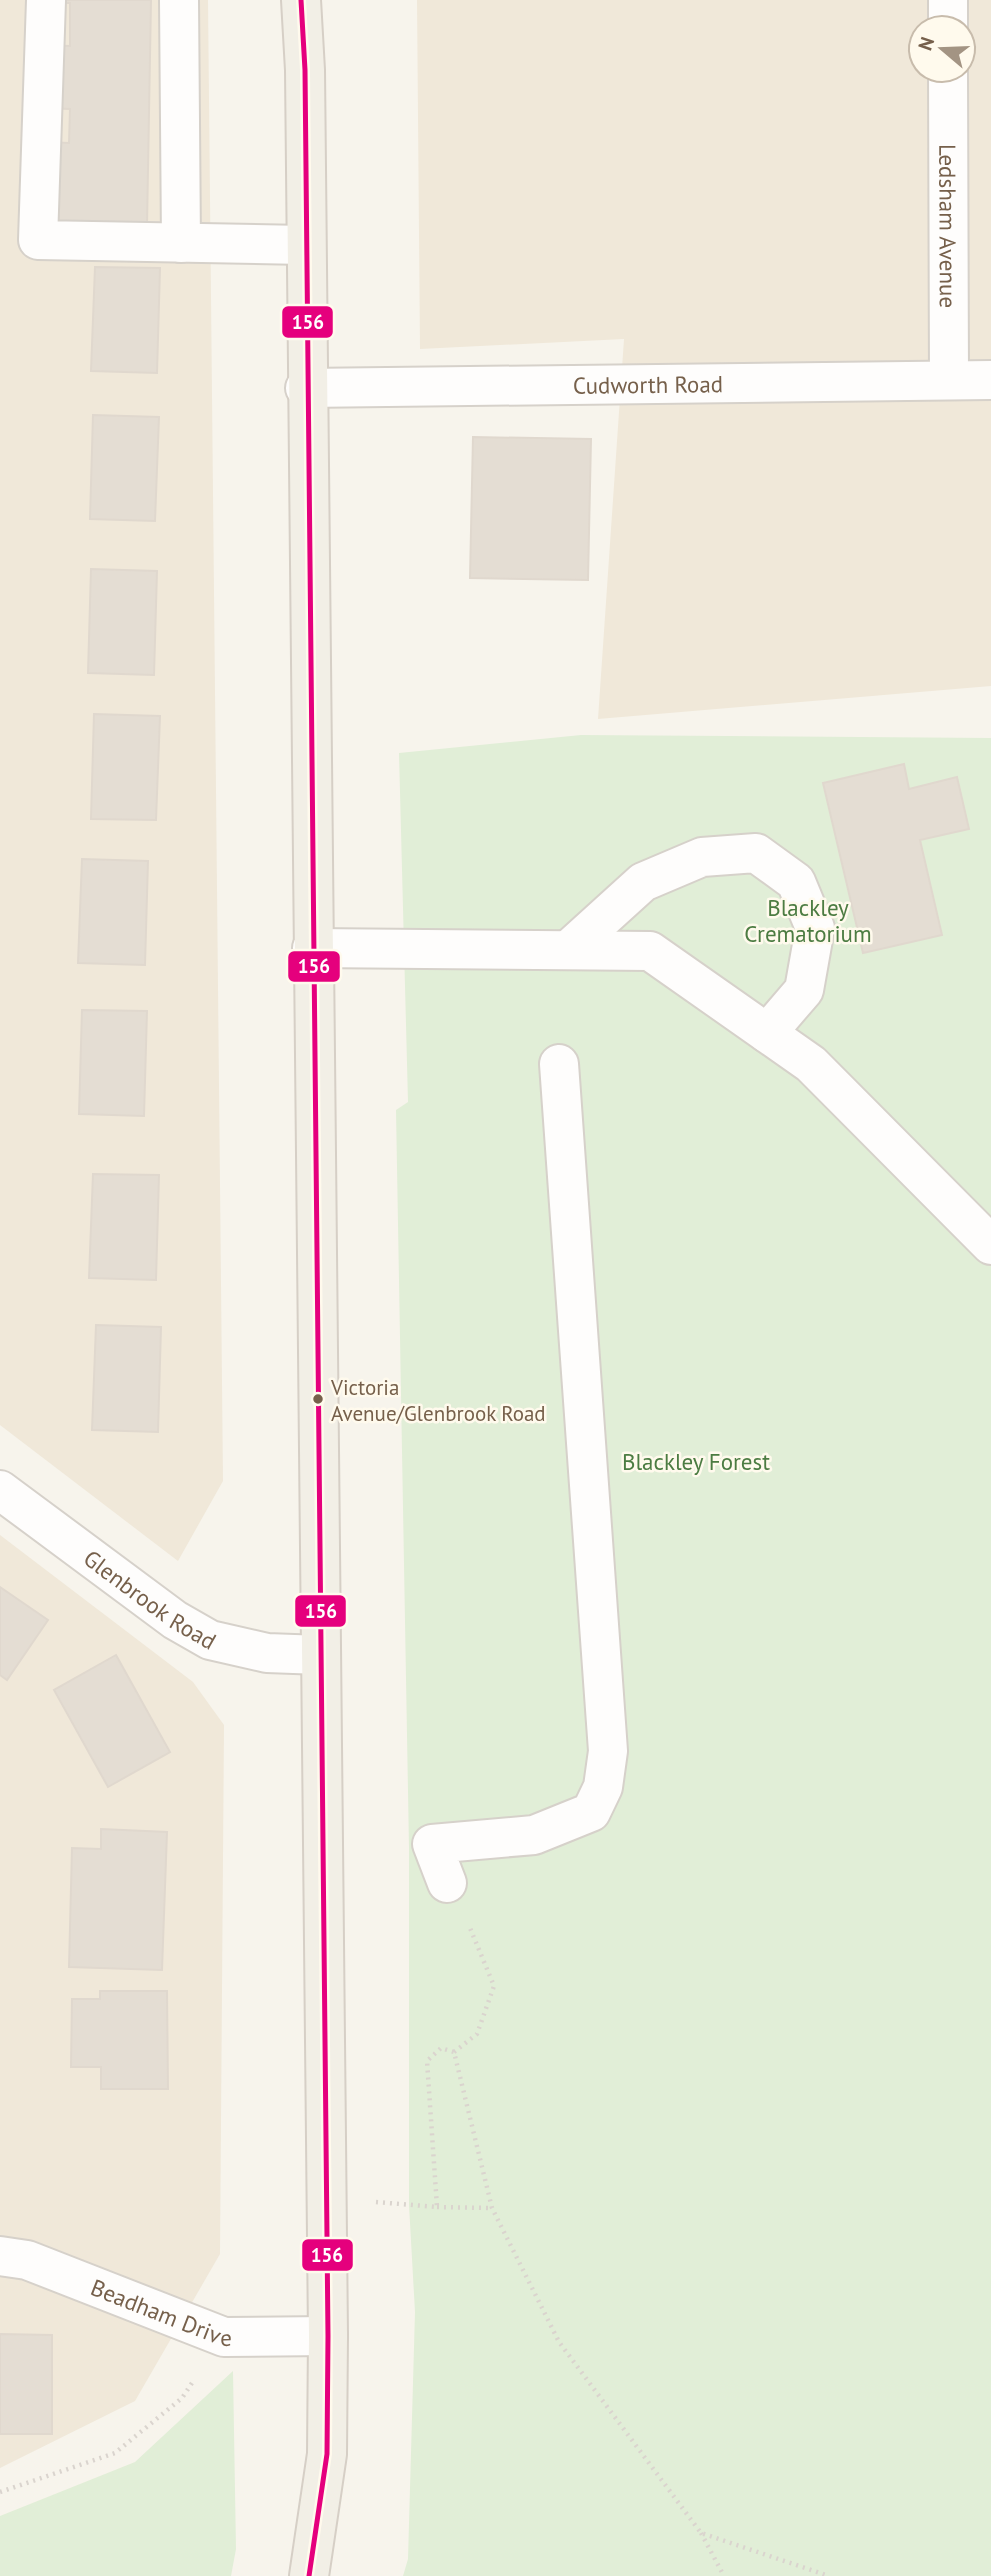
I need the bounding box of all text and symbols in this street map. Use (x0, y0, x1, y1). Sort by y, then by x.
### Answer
north arrow (907, 14, 977, 84)
text: N (913, 34, 939, 53)
street label: Ledsham Avenue (934, 144, 963, 308)
line badge: 156 (281, 305, 334, 339)
text: 156 (292, 310, 324, 334)
street label: Cudworth Road (573, 369, 723, 399)
park label: Blackley Crematorium (744, 893, 872, 948)
line badge: 156 (287, 950, 341, 983)
text: 156 (298, 954, 330, 978)
place label: Victoria Avenue/Glenbrook Road (330, 1374, 546, 1427)
marker: Victoria Avenue/Glenbrook Road (311, 1392, 325, 1406)
park label: Blackley Forest (622, 1447, 770, 1476)
street label: Glenbrook Road (78, 1543, 222, 1655)
line badge: 156 (294, 1594, 347, 1628)
text: 156 (305, 1599, 337, 1623)
line badge: 156 (301, 2238, 354, 2272)
text: 156 (311, 2243, 343, 2267)
street label: Beadham Drive (87, 2272, 232, 2352)

